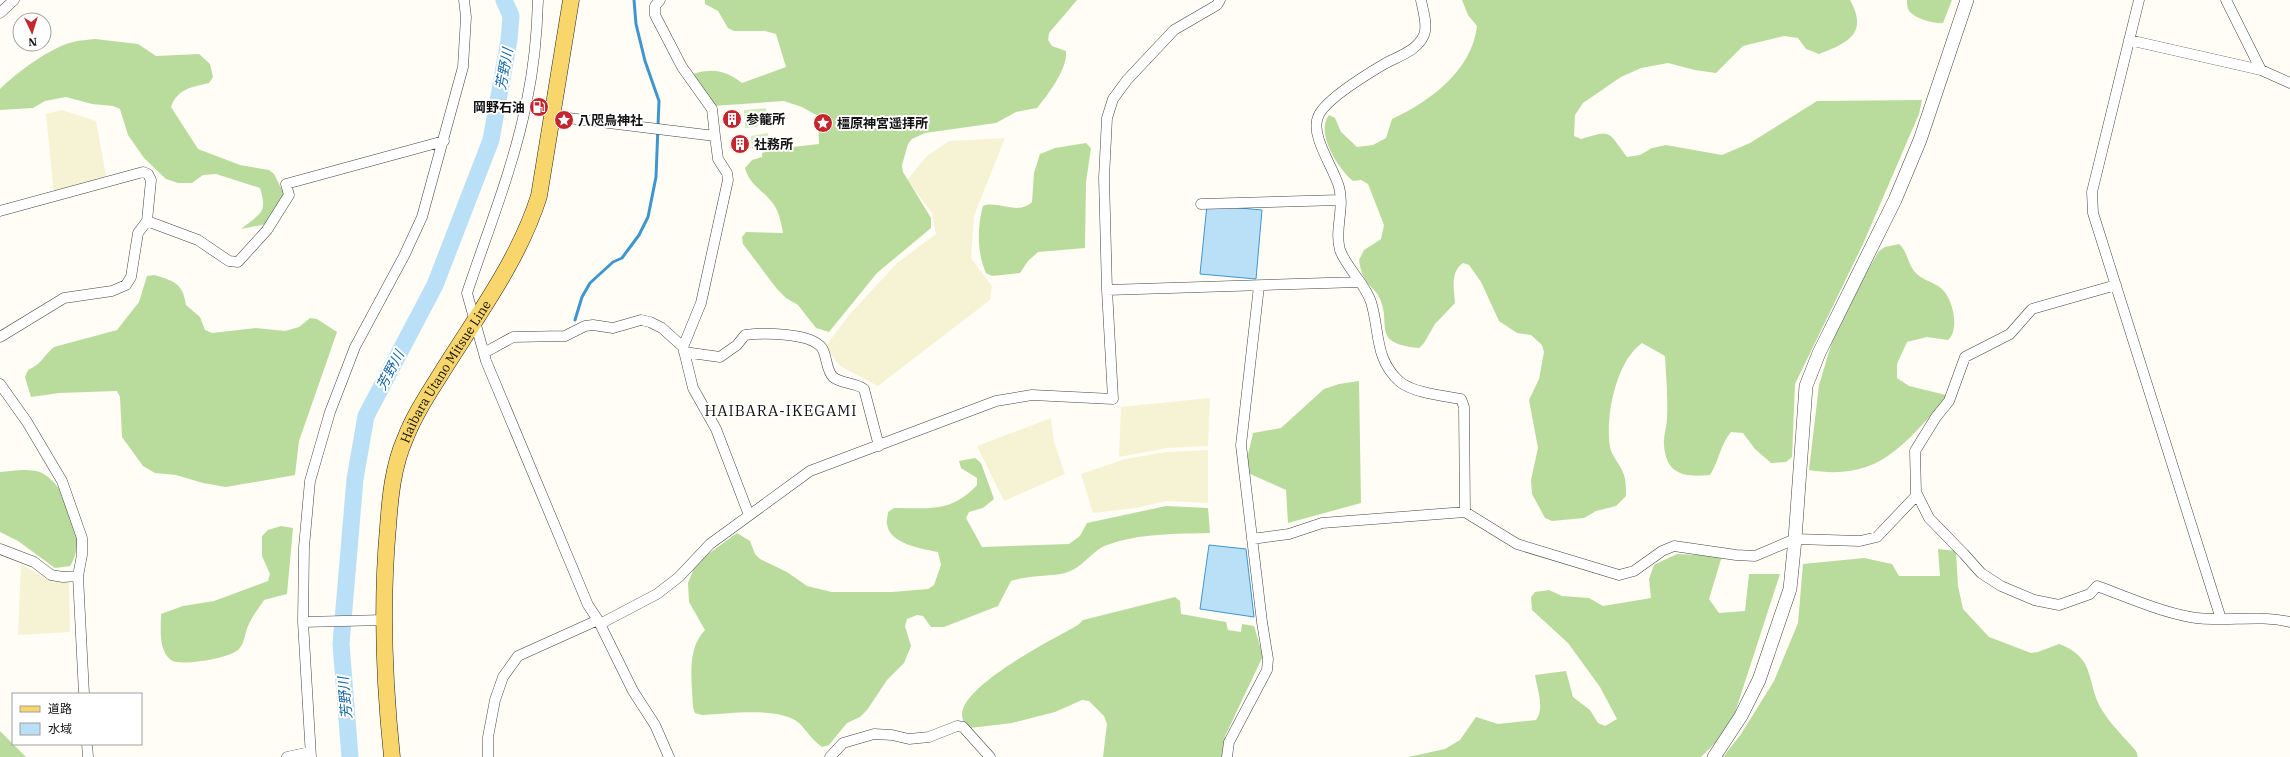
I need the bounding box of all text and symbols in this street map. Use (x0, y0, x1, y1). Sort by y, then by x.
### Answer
north arrow (12, 12, 52, 52)
text: N (28, 35, 38, 49)
water label: 芳野川 (491, 45, 517, 91)
fuel station icon: 岡野石油 (528, 96, 550, 118)
place label: 岡野石油 (473, 99, 525, 116)
building icon: 参籠所 (721, 108, 743, 130)
place icon: 八咫烏神社 (553, 109, 575, 131)
place label: 参籠所 (746, 111, 785, 128)
place label: 八咫烏神社 (578, 112, 643, 129)
place icon: 橿原神宮遥拝所 (812, 112, 834, 134)
place label: 橿原神宮遥拝所 (837, 115, 928, 132)
building icon: 社務所 (729, 133, 751, 155)
place label: 社務所 (754, 136, 793, 153)
street label: Haibara Utano Mitsue Line (396, 297, 494, 445)
water label: 芳野川 (372, 345, 409, 393)
district label: HAIBARA-IKEGAMI (704, 401, 858, 420)
water label: 芳野川 (334, 674, 356, 720)
legend (12, 693, 142, 745)
text: 道路 (48, 701, 72, 716)
text: 水域 (48, 721, 72, 736)

